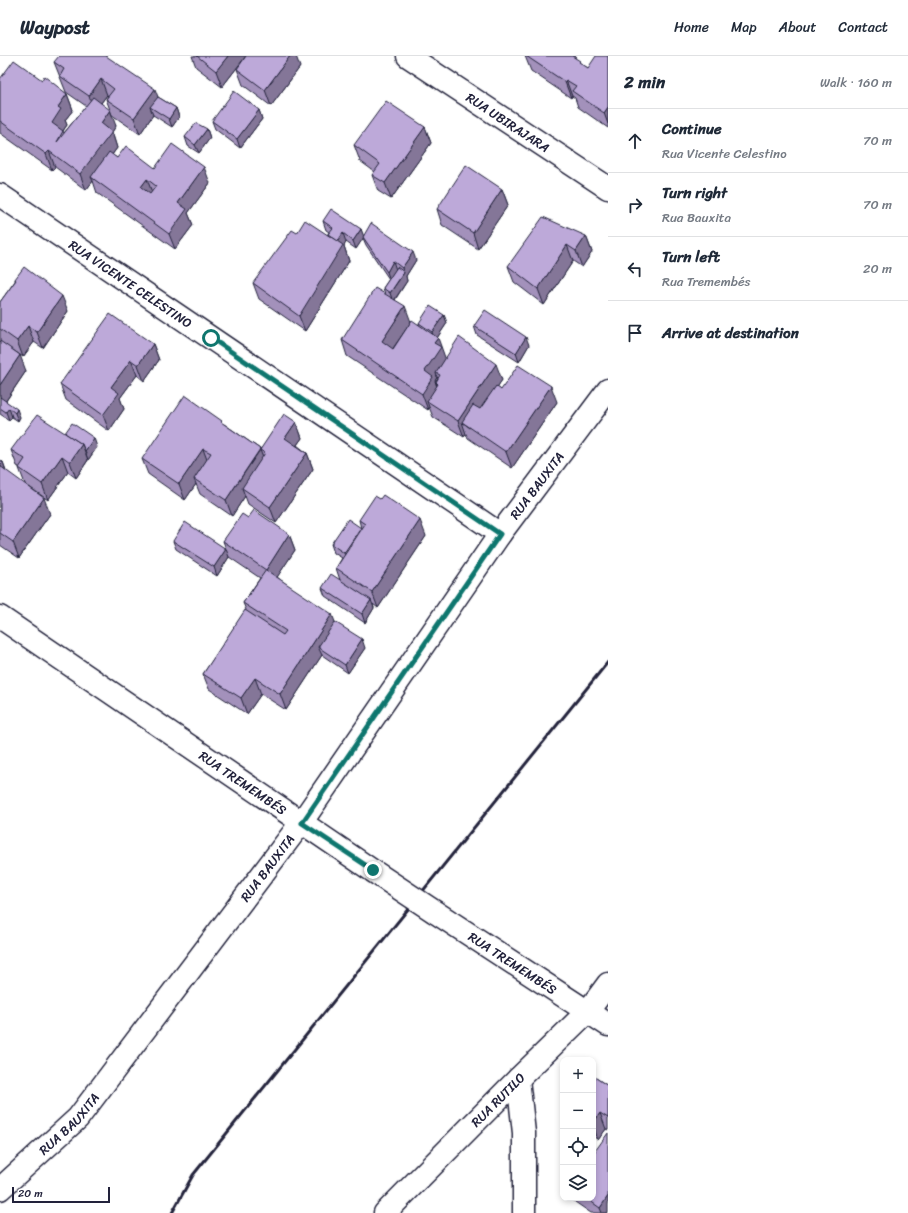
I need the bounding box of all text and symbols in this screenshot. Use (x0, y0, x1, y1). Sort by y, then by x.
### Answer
text: Waypost (20, 11, 90, 44)
text: Home (674, 15, 709, 40)
text: Map (731, 15, 757, 40)
text: About (779, 15, 816, 40)
text: Contact (838, 15, 888, 40)
text: 2 min (624, 67, 665, 97)
text: Walk · 160 m (820, 71, 892, 94)
street label: RUA UBIRAJARA (461, 86, 555, 158)
text: Continue (662, 116, 722, 142)
text: 70 m (863, 129, 892, 152)
icon: ahead (624, 130, 646, 152)
text: Rua Vicente Celestino (662, 142, 787, 165)
text: Turn right (662, 180, 727, 206)
text: 70 m (863, 193, 892, 216)
icon: right (624, 194, 646, 216)
text: Rua Bauxita (662, 206, 731, 229)
street label: RUA VICENTE CELESTINO (64, 233, 197, 334)
text: Turn left (662, 244, 720, 270)
text: 20 m (863, 257, 892, 280)
icon: left (624, 258, 646, 280)
text: Rua Tremembés (662, 270, 751, 293)
text: Arrive at destination (662, 320, 799, 346)
icon: arrive (624, 322, 646, 344)
route start (202, 329, 220, 347)
street label: RUA BAUXITA (503, 446, 570, 524)
street label: RUA TREMEMBÉS (194, 744, 292, 821)
street label: RUA BAUXITA (234, 829, 300, 907)
route end (364, 861, 382, 879)
street label: RUA TREMEMBÉS (464, 925, 562, 1000)
map controls (560, 1057, 596, 1201)
button: + (560, 1057, 596, 1093)
street label: RUA RUTILO (465, 1066, 530, 1132)
street label: RUA BAUXITA (33, 1088, 105, 1160)
button: − (560, 1093, 596, 1129)
button: locate (560, 1129, 596, 1165)
button: layers (560, 1165, 596, 1201)
text: 20 m (18, 1184, 43, 1203)
scale bar (12, 1185, 110, 1204)

